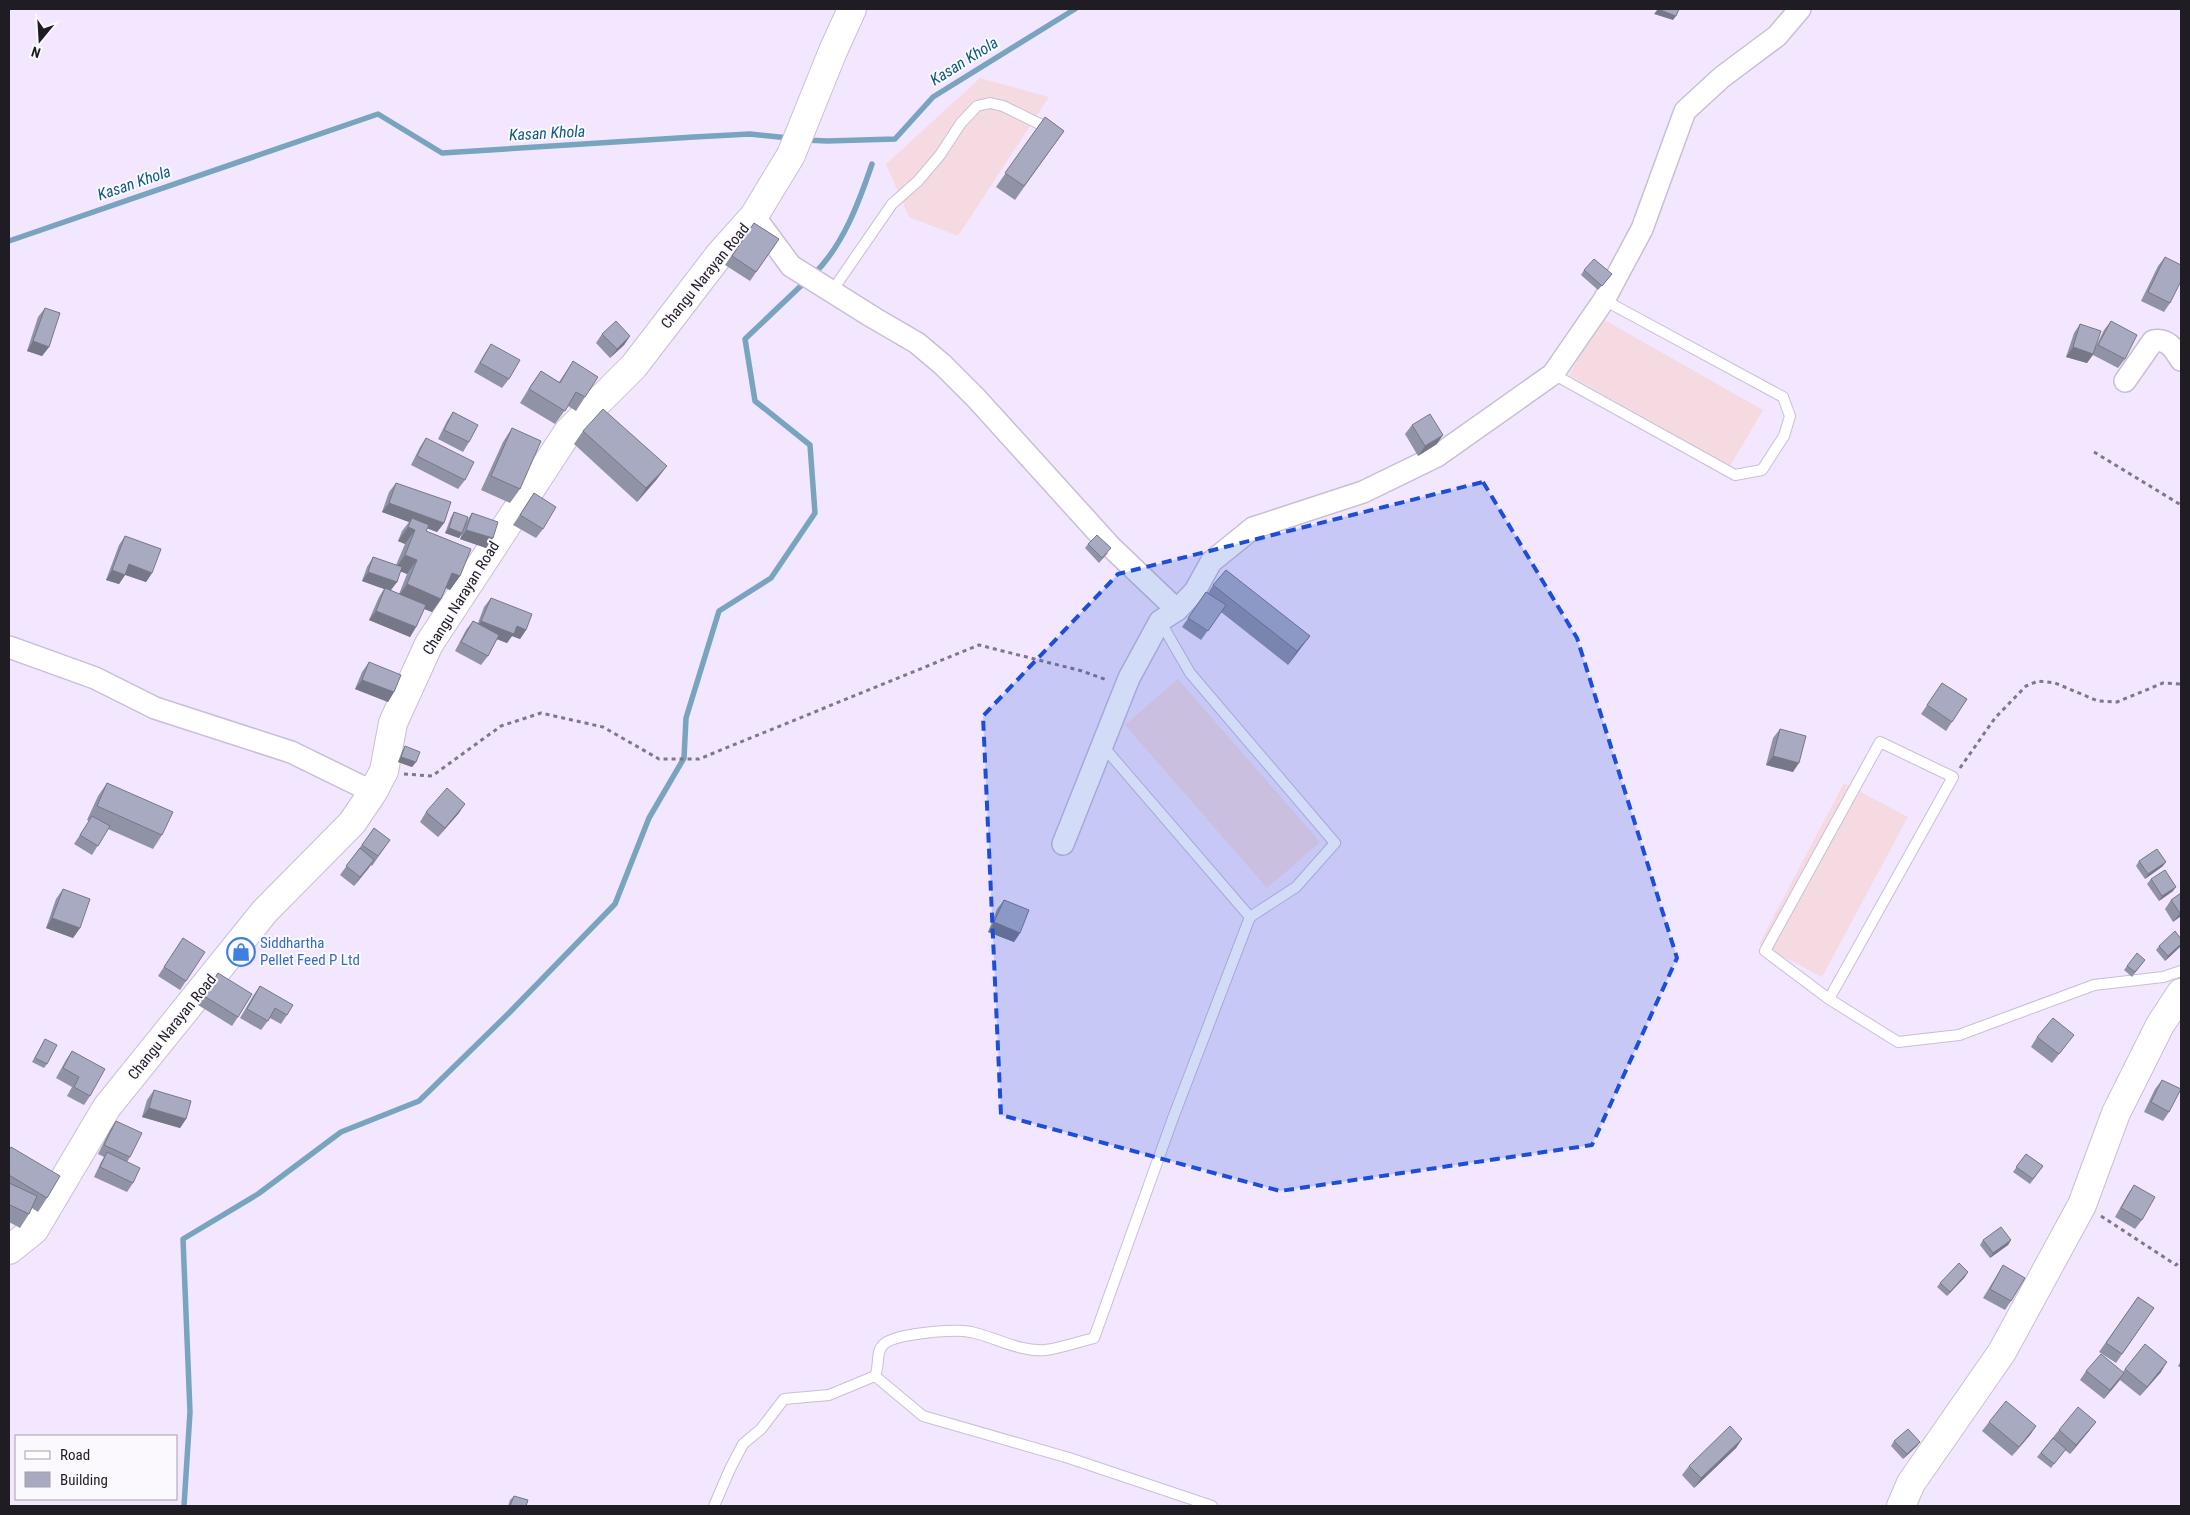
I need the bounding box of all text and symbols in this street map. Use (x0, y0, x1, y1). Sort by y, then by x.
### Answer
north arrow (15, 15, 65, 65)
water label: Kasan Khola (927, 33, 1001, 89)
text: N (29, 43, 43, 61)
water label: Kasan Khola (508, 122, 586, 144)
water label: Kasan Khola (95, 162, 173, 204)
street label: Changu Narayan Road (657, 220, 753, 332)
street label: Changu Narayan Road (419, 538, 503, 658)
place label: Siddhartha Pellet Feed P Ltd (260, 934, 360, 969)
shop icon: Siddhartha Pellet Feed P Ltd (226, 937, 256, 967)
street label: Changu Narayan Road (124, 971, 220, 1083)
legend (15, 1435, 178, 1500)
text: Road (60, 1446, 90, 1464)
text: Building (60, 1471, 108, 1489)

